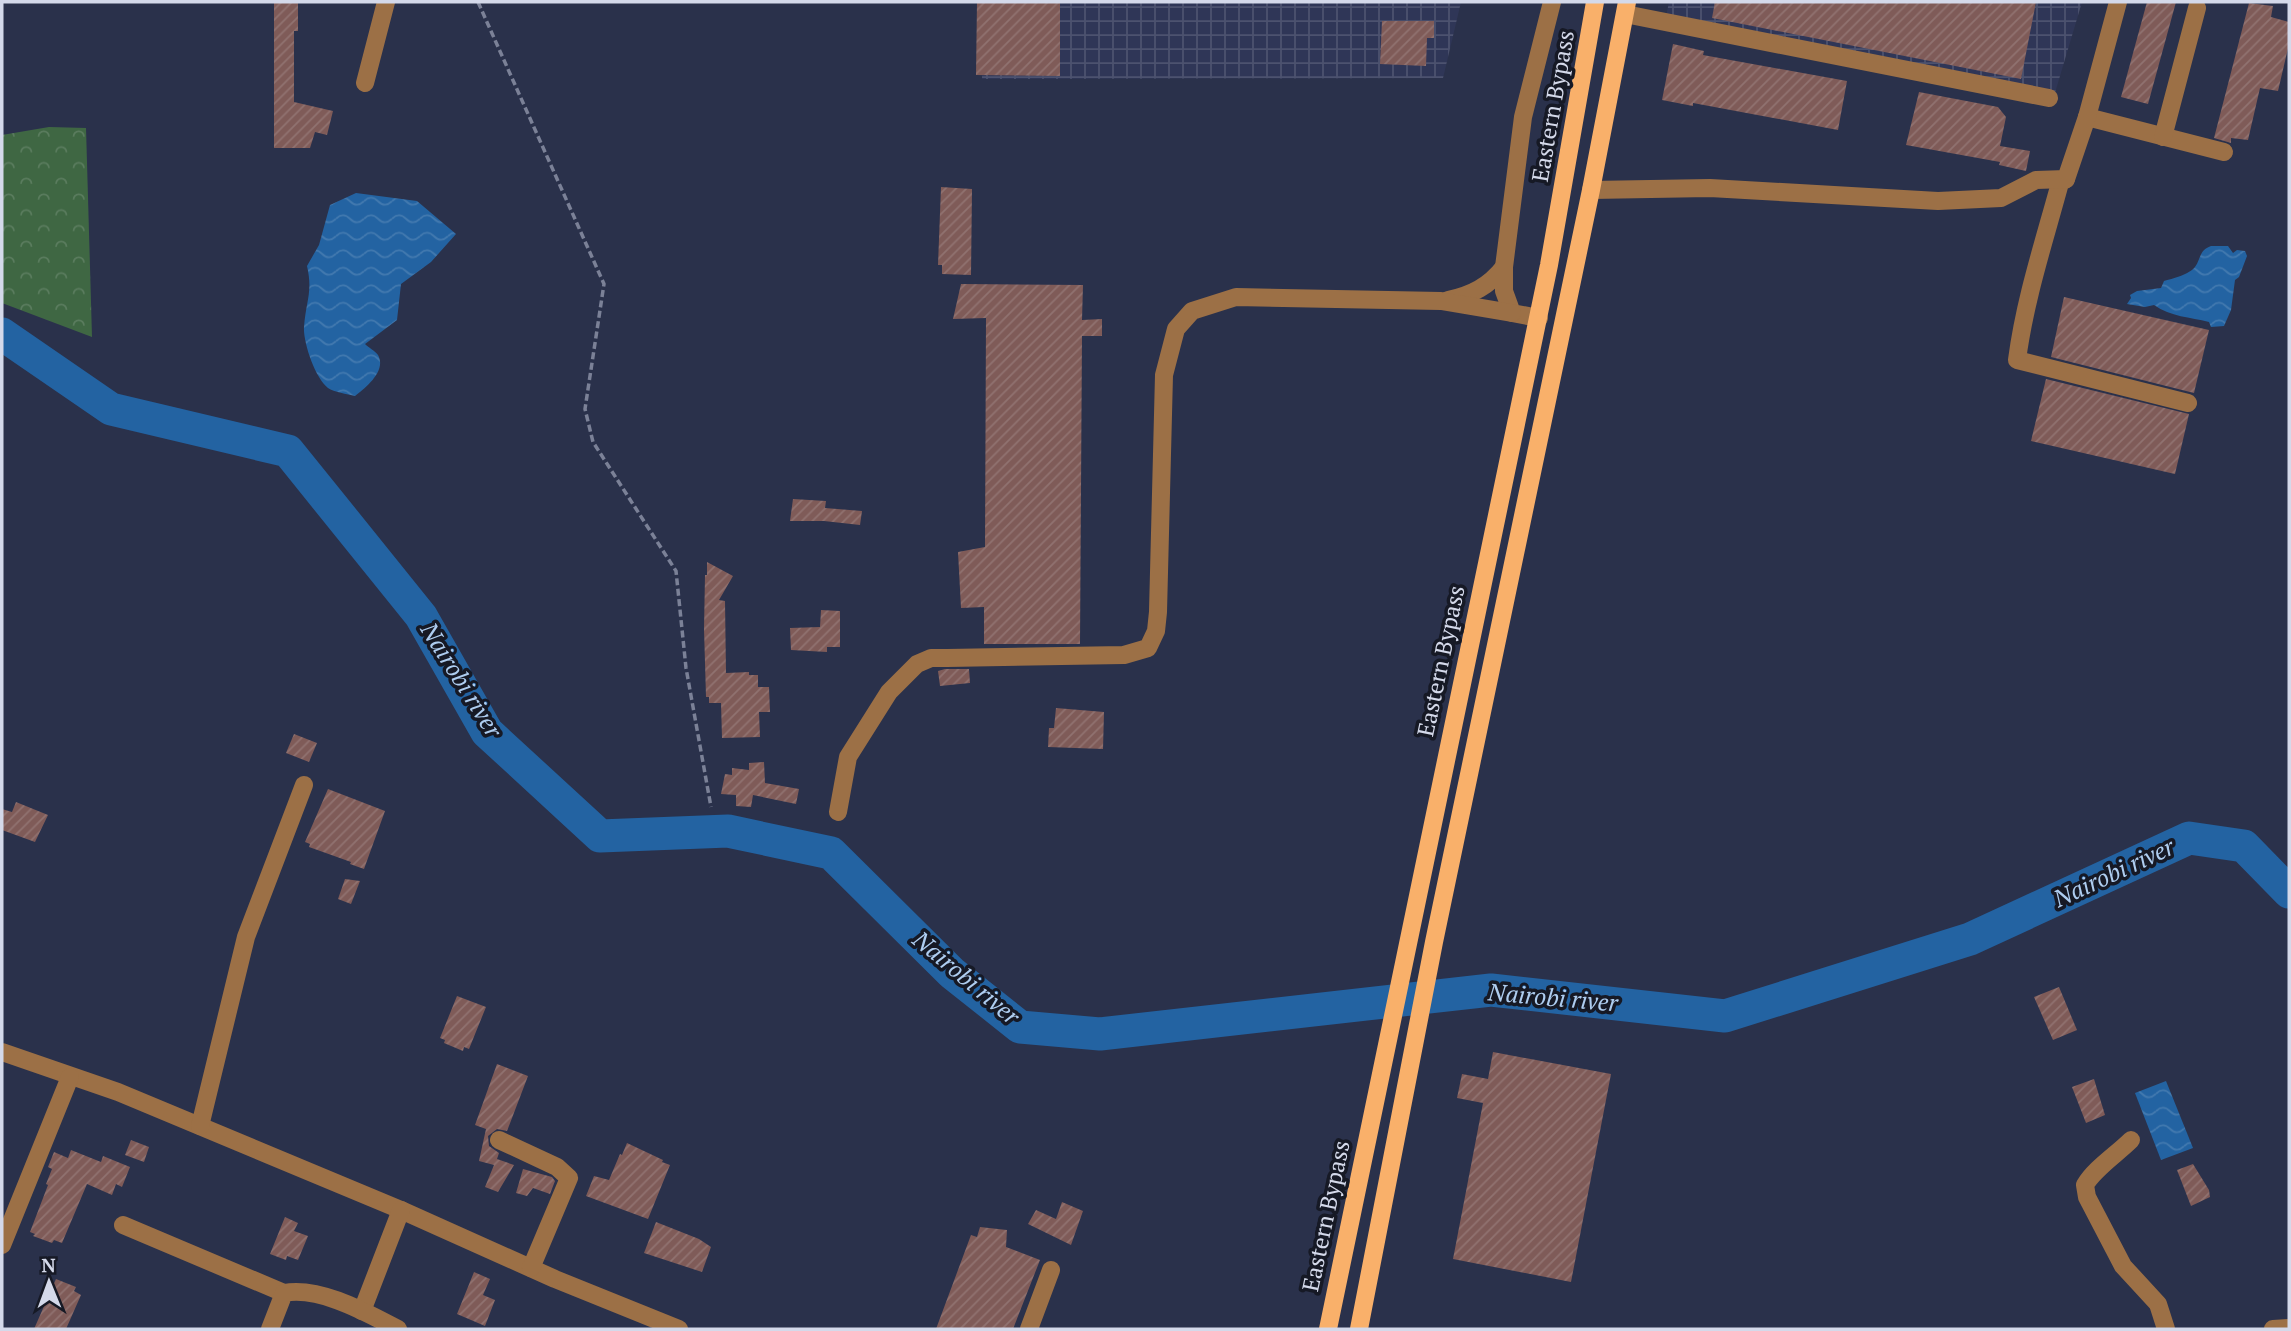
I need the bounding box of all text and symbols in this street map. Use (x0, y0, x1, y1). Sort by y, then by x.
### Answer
street label: Eastern Bypass (1524, 28, 1581, 184)
street label: Eastern Bypass (1409, 583, 1472, 739)
water label: Nairobi river (413, 615, 511, 745)
water label: Nairobi river (2047, 829, 2181, 914)
water label: Nairobi river (906, 923, 1028, 1032)
water label: Nairobi river (1486, 975, 1621, 1019)
street label: Eastern Bypass (1294, 1138, 1357, 1294)
north arrow (14, 1247, 84, 1317)
text: N (41, 1252, 57, 1277)

